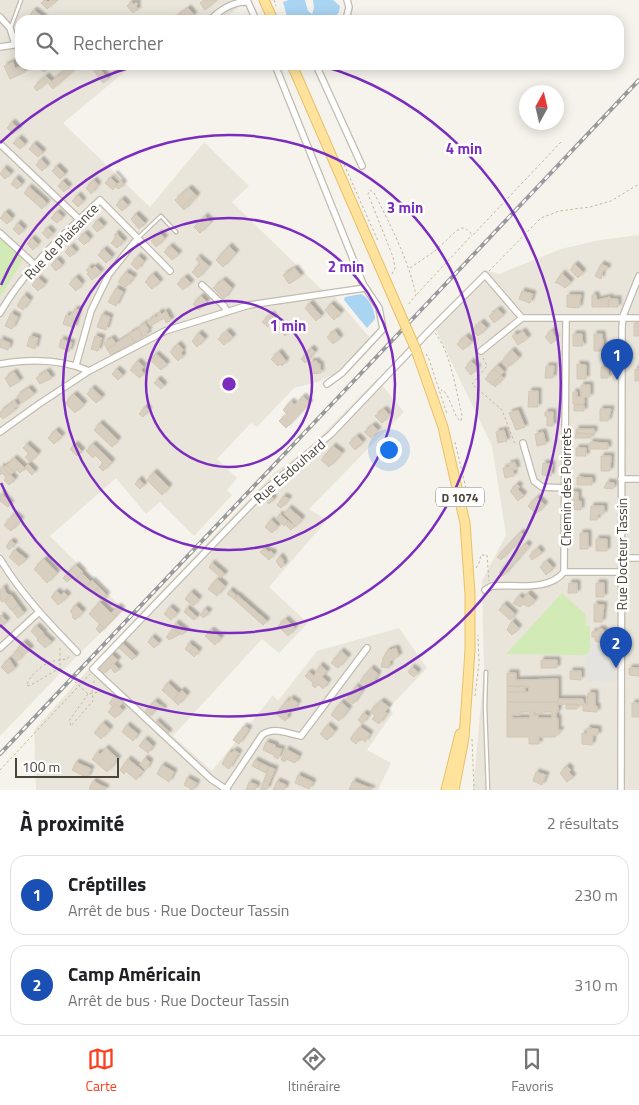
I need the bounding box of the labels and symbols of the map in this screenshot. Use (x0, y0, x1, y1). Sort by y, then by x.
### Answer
north arrow (519, 85, 564, 130)
text: 4 min (446, 137, 482, 160)
text: 3 min (387, 196, 423, 219)
street label: Rue de Plaisance (19, 198, 103, 284)
text: 2 min (328, 255, 364, 278)
text: 1 min (270, 314, 306, 337)
pin: 1 (601, 339, 633, 380)
centre of rings (220, 375, 238, 393)
street label: Chemin des Poirrets (555, 428, 576, 546)
street label: Rue Esdouhard (248, 434, 330, 508)
your location (376, 437, 402, 463)
road number: D 1074 (436, 488, 484, 507)
street label: Rue Docteur Tassin (611, 498, 632, 610)
pin: 2 (600, 627, 632, 668)
scale bar (15, 755, 119, 778)

